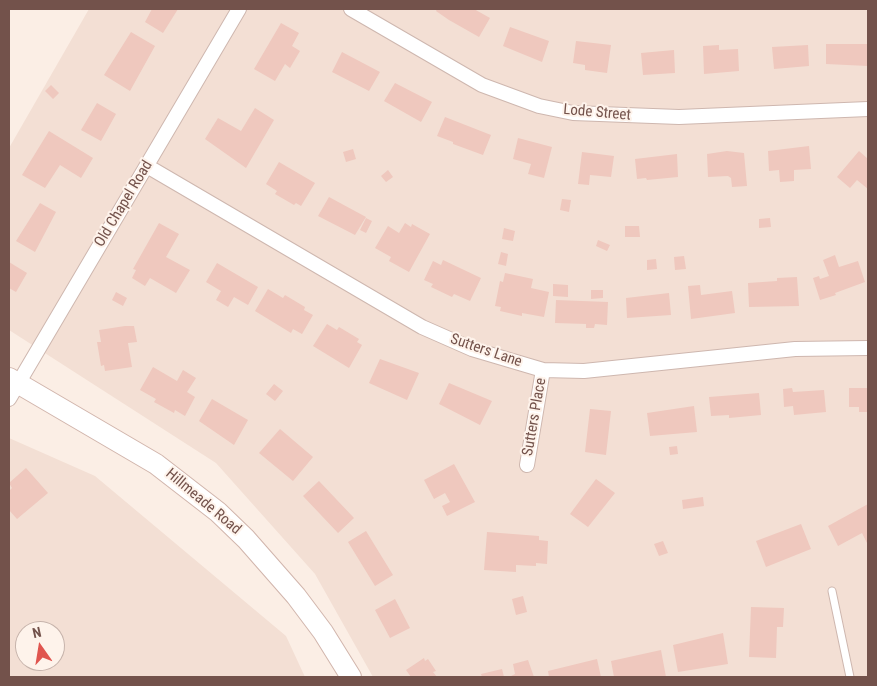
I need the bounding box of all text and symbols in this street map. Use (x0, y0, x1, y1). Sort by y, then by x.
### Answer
street label: Lode Street (562, 101, 632, 125)
street label: Old Chapel Road (91, 157, 157, 251)
street label: Sutters Lane (448, 330, 524, 372)
street label: Sutters Place (519, 377, 551, 457)
street label: Hillmeade Road (162, 465, 244, 539)
north arrow (15, 621, 65, 671)
text: N (31, 624, 43, 641)

